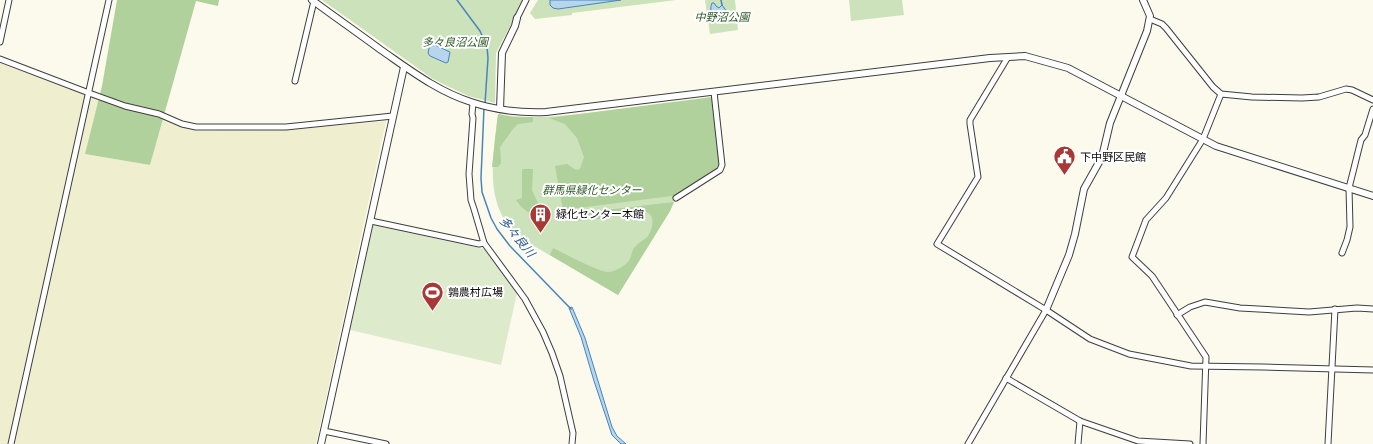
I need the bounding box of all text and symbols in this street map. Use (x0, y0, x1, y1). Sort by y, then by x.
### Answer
park label: 中野沼公園 (695, 10, 751, 24)
park label: 多々良沼公園 (422, 35, 490, 49)
public building icon: 下中野区民館 (1052, 144, 1078, 177)
place label: 下中野区民館 (1080, 150, 1146, 164)
park label: 群馬県緑化センター (543, 183, 642, 197)
building icon: 緑化センター本館 (528, 201, 554, 234)
place label: 緑化センター本館 (556, 207, 644, 221)
water label: 多々良川 (496, 213, 540, 262)
sports icon: 鶉農村広場 (420, 279, 446, 312)
place label: 鶉農村広場 (448, 285, 503, 299)

